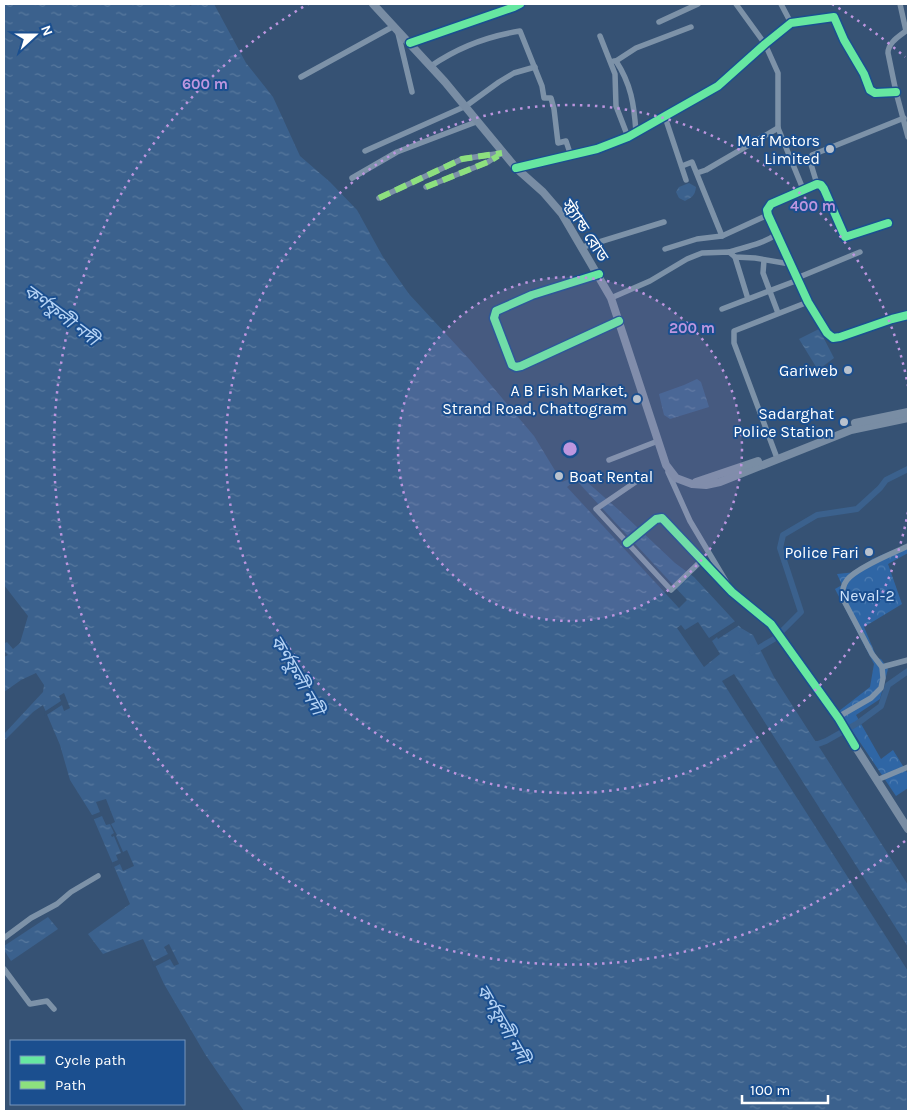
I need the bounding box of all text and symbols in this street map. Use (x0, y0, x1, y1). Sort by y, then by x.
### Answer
north arrow (10, 10, 60, 60)
text: N (37, 23, 56, 38)
text: 600 m (182, 75, 228, 93)
place label: Maf Motors Limited (737, 131, 820, 168)
marker: Maf Motors Limited (824, 143, 836, 155)
street label: স্ট্র্যান্ড রোড (558, 195, 613, 265)
text: 400 m (790, 197, 836, 215)
water label: কর্ণফুলী নদী (19, 280, 105, 352)
text: 200 m (669, 319, 715, 337)
place label: Gariweb (779, 361, 838, 380)
marker: Gariweb (842, 364, 854, 376)
place label: A B Fish Market, Strand Road, Chattogram (442, 381, 627, 418)
marker: A B Fish Market, Strand Road, Chattogram (631, 393, 643, 405)
place label: Sadarghat Police Station (733, 404, 834, 441)
marker: Sadarghat Police Station (838, 416, 850, 428)
centre of rings (561, 440, 579, 458)
place label: Boat Rental (569, 467, 653, 486)
marker: Boat Rental (553, 470, 565, 482)
place label: Police Fari (785, 543, 859, 562)
marker: Police Fari (863, 546, 875, 558)
park label: Neval-2 (839, 586, 895, 605)
water label: কর্ণফুলী নদী (265, 631, 330, 721)
water label: কর্ণফুলী নদী (471, 980, 536, 1070)
legend (10, 1040, 185, 1105)
text: Cycle path (55, 1051, 126, 1069)
scale bar (742, 1072, 828, 1104)
text: Path (55, 1076, 86, 1094)
text: 100 m (750, 1081, 790, 1099)

